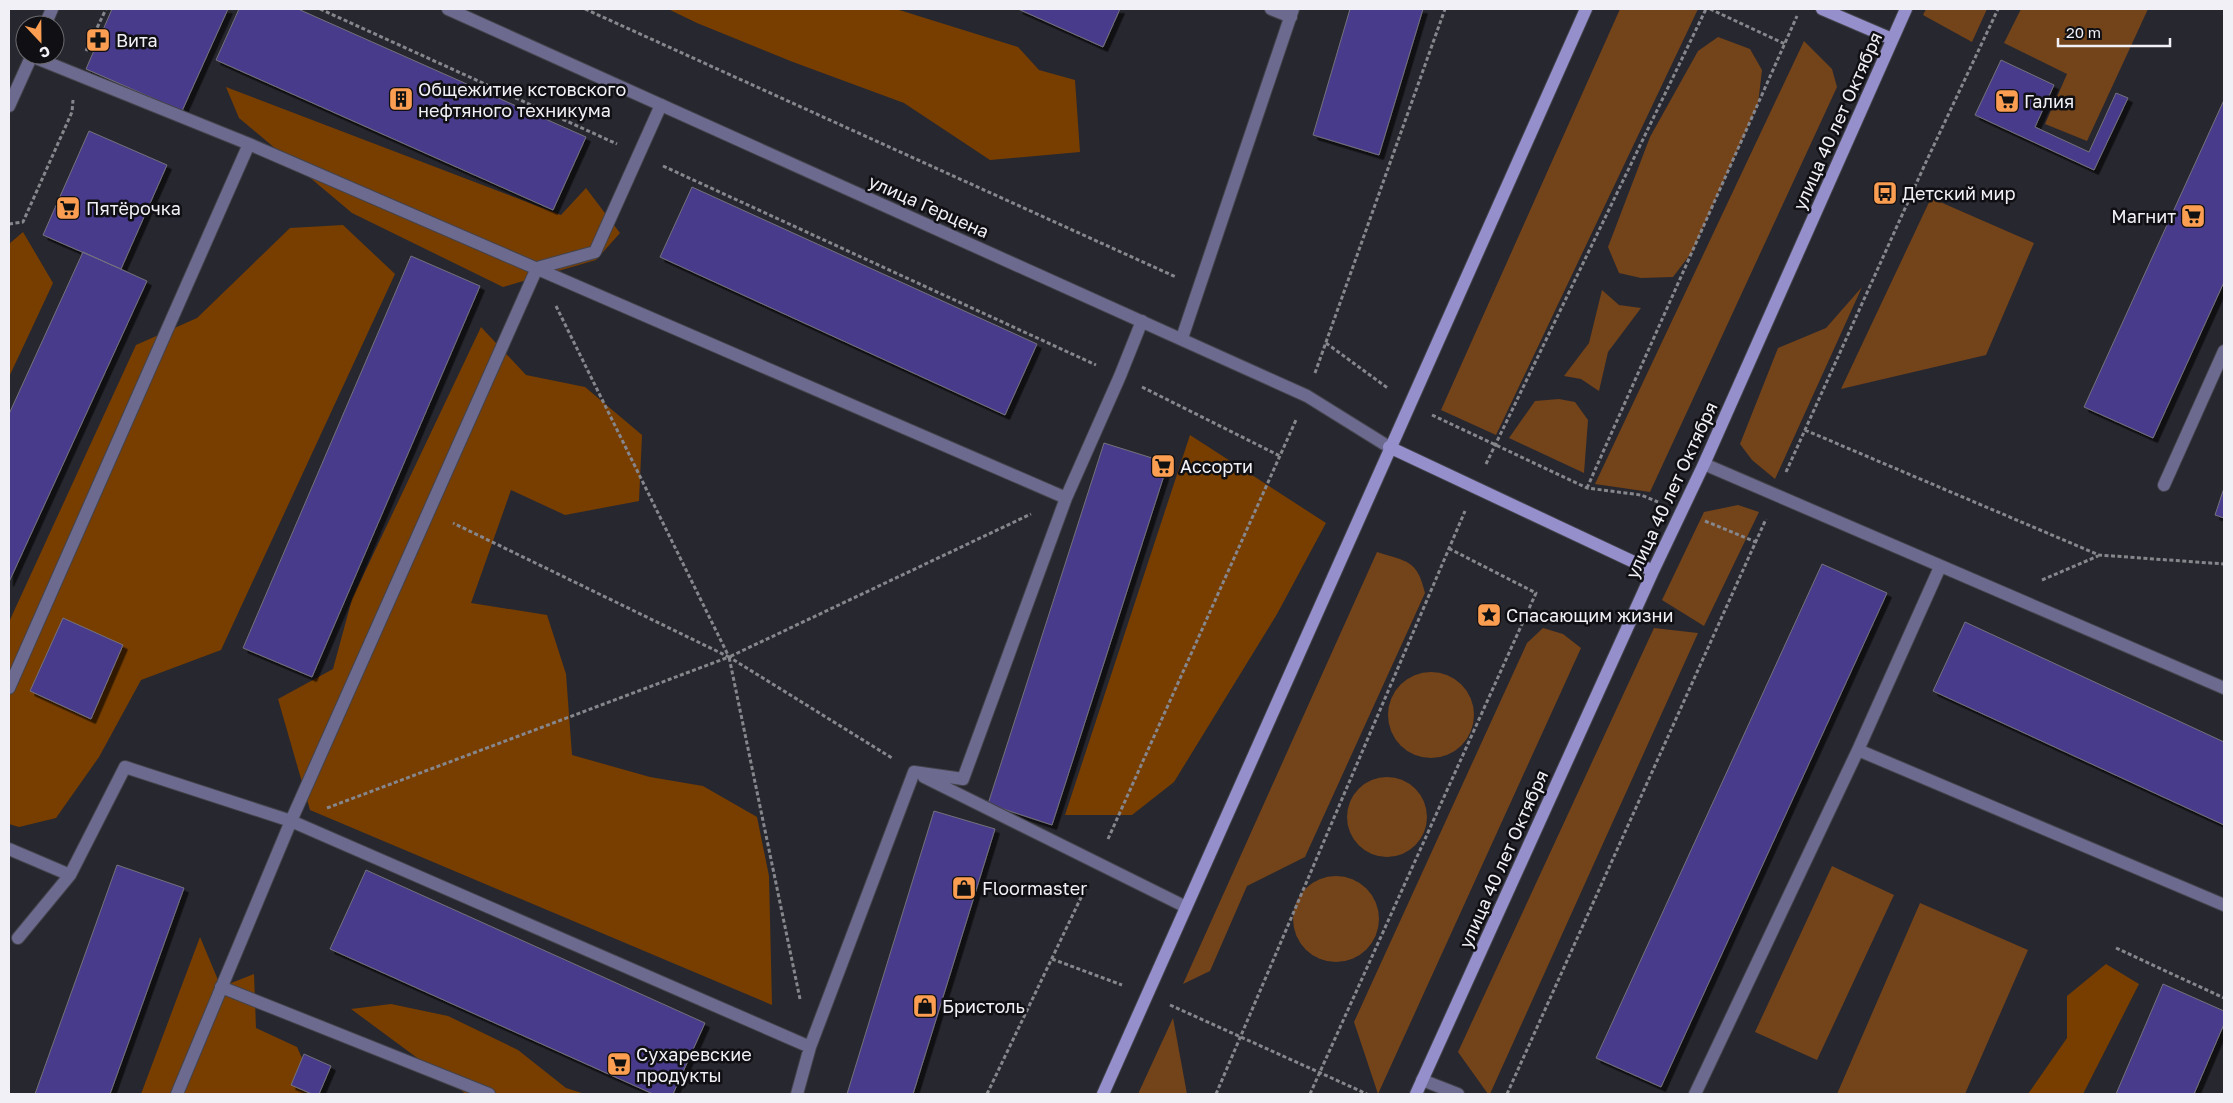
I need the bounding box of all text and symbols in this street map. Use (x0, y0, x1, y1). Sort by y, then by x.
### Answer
north arrow (15, 15, 65, 65)
scale bar (2058, 15, 2170, 47)
text: 20 m (2066, 23, 2101, 41)
pharmacy icon: Вита (85, 27, 111, 53)
place label: Вита (116, 29, 158, 51)
street label: улица 40 лет Октября (1788, 29, 1886, 213)
text: С (37, 43, 53, 62)
place label: Общежитие кстовского нефтяного техникума (418, 78, 626, 121)
building icon: Общежитие кстовского нефтяного техникума (388, 86, 414, 112)
supermarket icon: Галия (1994, 88, 2020, 114)
place label: Галия (2024, 90, 2074, 112)
street label: улица Герцена (865, 170, 993, 242)
bus stop icon: Детский мир (1872, 180, 1898, 206)
place label: Детский мир (1902, 182, 2016, 204)
supermarket icon: Пятёрочка (55, 195, 81, 221)
place label: Пятёрочка (86, 197, 181, 219)
supermarket icon: Магнит (2180, 203, 2206, 229)
place label: Магнит (2111, 205, 2176, 227)
street label: улица 40 лет Октября (1620, 398, 1722, 582)
supermarket icon: Ассорти (1150, 453, 1176, 479)
place label: Ассорти (1180, 455, 1253, 477)
place icon: Спасающим жизни (1476, 602, 1502, 628)
place label: Спасающим жизни (1506, 604, 1674, 626)
street label: улица 40 лет Октября (1454, 767, 1552, 951)
shop icon: Floormaster (951, 875, 977, 901)
place label: Floormaster (982, 877, 1087, 899)
shop icon: Бристоль (912, 993, 938, 1019)
place label: Бристоль (942, 995, 1025, 1017)
place label: Сухаревские продукты (636, 1043, 752, 1086)
supermarket icon: Сухаревские продукты (606, 1051, 632, 1077)

